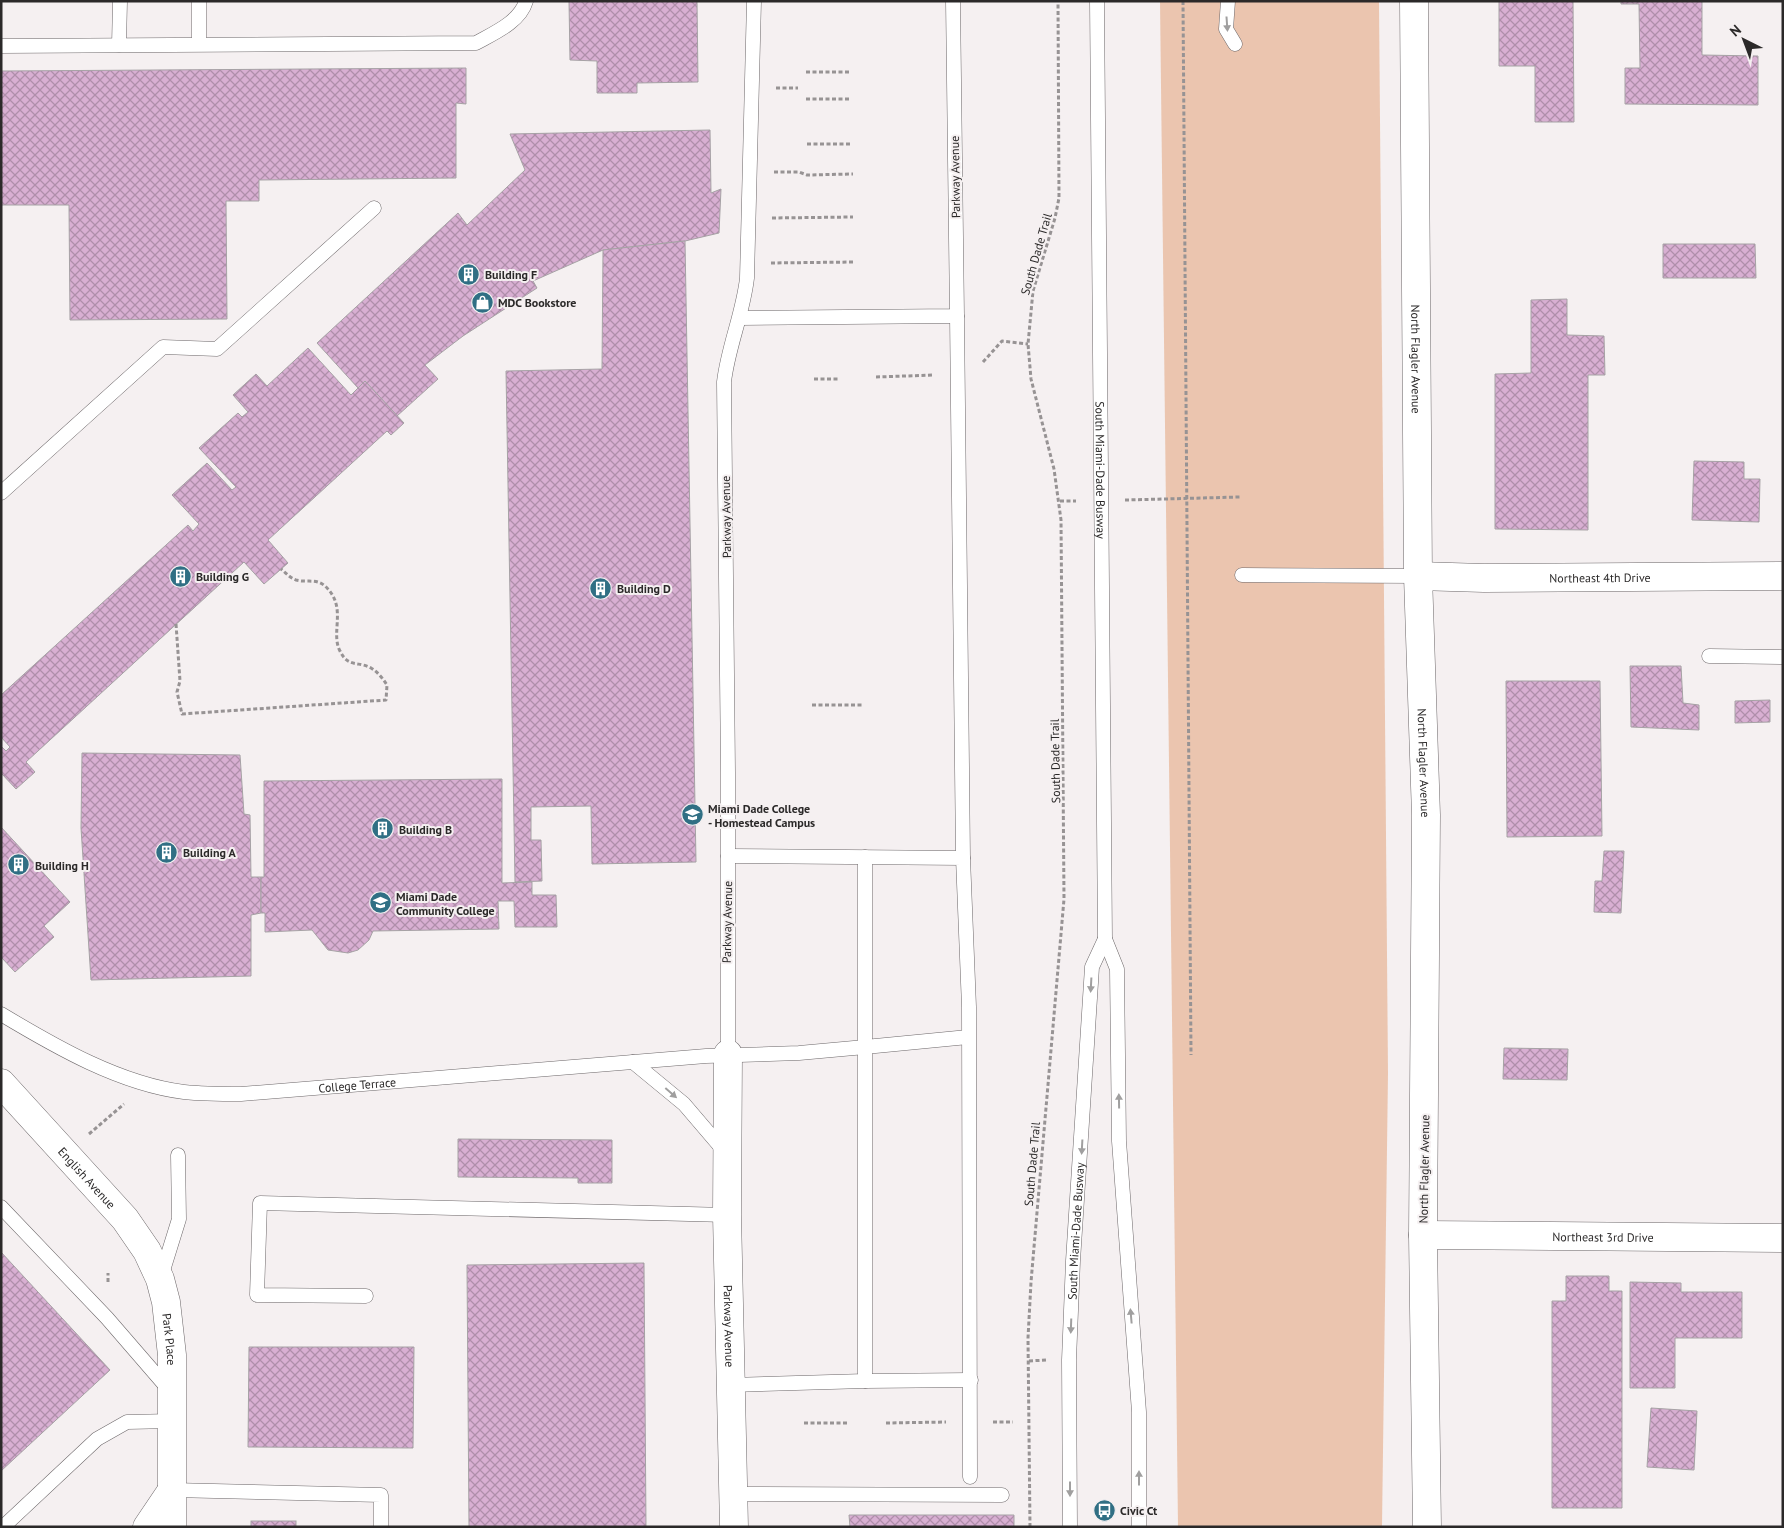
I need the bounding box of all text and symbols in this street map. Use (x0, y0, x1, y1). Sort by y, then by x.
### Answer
north arrow (1719, 15, 1769, 65)
one-way arrow (1224, 16, 1232, 32)
text: N (1726, 21, 1745, 40)
street label: Parkway Avenue (947, 136, 963, 218)
street label: South Dade Trail (1017, 211, 1055, 297)
building icon: Building F (457, 262, 481, 286)
place label: Building F (485, 267, 537, 282)
shop icon: MDC Bookstore (470, 290, 494, 314)
place label: MDC Bookstore (498, 295, 576, 310)
street label: North Flagler Avenue (1409, 304, 1424, 414)
street label: South Miami-Dade Busway (1093, 401, 1109, 539)
street label: Parkway Avenue (718, 476, 734, 558)
building icon: Building G (168, 564, 192, 588)
place label: Building G (196, 569, 249, 584)
street label: Northeast 4th Drive (1549, 569, 1651, 585)
building icon: Building D (589, 576, 613, 600)
place label: Building D (617, 581, 671, 596)
street label: North Flagler Avenue (1415, 708, 1434, 818)
street label: South Dade Trail (1047, 718, 1063, 803)
place label: Miami Dade College - Homestead Campus (708, 801, 815, 830)
school or university icon: Miami Dade College - Homestead Campus (680, 803, 704, 827)
building icon: Building B (371, 817, 395, 841)
place label: Building B (399, 822, 452, 837)
building icon: Building A (155, 840, 179, 864)
place label: Building A (183, 845, 237, 860)
building icon: Building H (7, 853, 31, 877)
place label: Building H (35, 858, 89, 873)
street label: Parkway Avenue (719, 881, 735, 963)
place label: Miami Dade Community College (396, 889, 495, 918)
school or university icon: Miami Dade Community College (368, 891, 392, 915)
one-way arrow (1087, 977, 1095, 993)
street label: College Terrace (318, 1074, 397, 1095)
one-way arrow (664, 1087, 677, 1098)
one-way arrow (1115, 1093, 1123, 1109)
street label: North Flagler Avenue (1416, 1114, 1432, 1224)
street label: South Dade Trail (1021, 1121, 1043, 1207)
one-way arrow (1077, 1139, 1085, 1155)
street label: English Avenue (55, 1144, 119, 1212)
street label: South Miami-Dade Busway (1064, 1162, 1087, 1300)
street label: Northeast 3rd Drive (1552, 1229, 1654, 1244)
street label: Parkway Avenue (721, 1285, 738, 1367)
one-way arrow (1127, 1308, 1135, 1324)
street label: Park Place (160, 1312, 180, 1365)
one-way arrow (1066, 1319, 1074, 1335)
one-way arrow (1135, 1470, 1143, 1486)
one-way arrow (1066, 1481, 1074, 1497)
bus stop icon: Civic Ct (1092, 1498, 1116, 1522)
place label: Civic Ct (1120, 1503, 1158, 1518)

